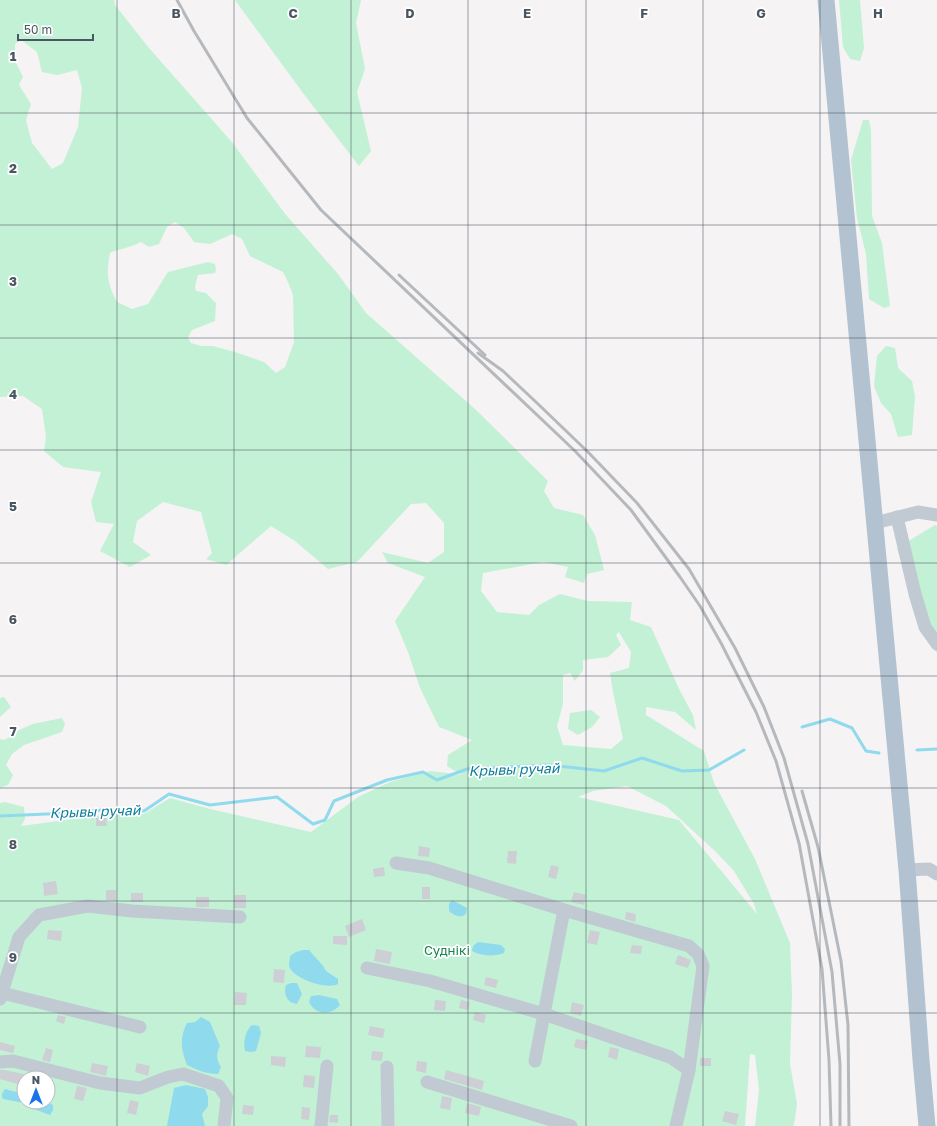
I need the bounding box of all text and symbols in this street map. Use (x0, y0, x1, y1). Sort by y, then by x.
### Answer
text: B (171, 5, 181, 21)
text: C (288, 5, 298, 21)
text: D (405, 5, 415, 21)
text: E (523, 5, 531, 21)
text: F (640, 5, 648, 21)
text: G (756, 5, 766, 21)
text: H (873, 5, 883, 21)
scale bar (18, 16, 93, 42)
text: 50 m (24, 22, 52, 37)
text: 1 (10, 48, 17, 64)
text: 2 (9, 160, 17, 176)
text: 3 (9, 273, 17, 289)
text: 4 (9, 386, 17, 402)
text: 5 (9, 498, 17, 514)
text: 6 (9, 611, 17, 627)
text: 7 (9, 723, 17, 739)
water label: Крывы ручай (468, 759, 561, 779)
water label: Крывы ручай (49, 801, 142, 821)
text: 8 (9, 836, 17, 852)
park label: Суднікі (424, 942, 470, 958)
text: 9 (9, 949, 17, 965)
north arrow (16, 1070, 56, 1110)
text: N (32, 1073, 40, 1086)

